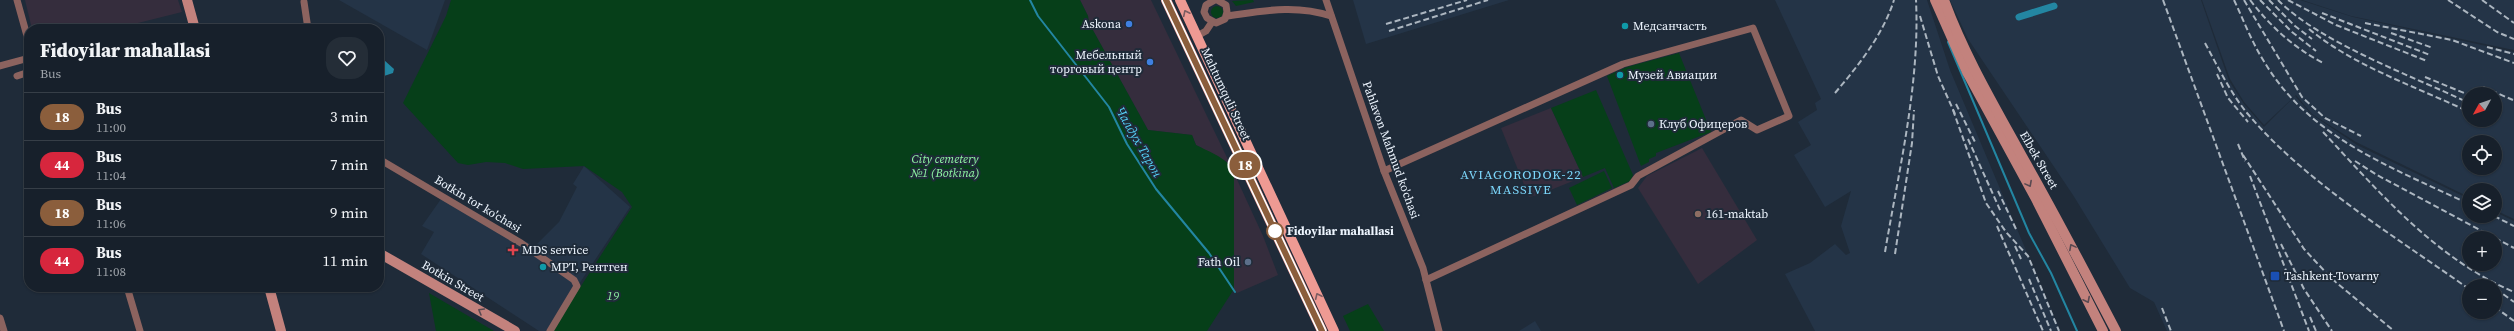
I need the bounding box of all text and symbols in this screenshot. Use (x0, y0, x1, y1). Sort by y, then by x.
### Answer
one-way arrow (1183, 10, 1191, 17)
place label: Askona (1082, 16, 1122, 32)
place label: Медсанчасть (1633, 18, 1707, 34)
marker: Askona (1124, 19, 1134, 29)
marker: Медсанчасть (1620, 21, 1630, 31)
text: Fidoyilar mahallasi (40, 37, 210, 63)
button: heart (326, 37, 368, 79)
street label: Mahtumquli Street (1198, 45, 1254, 143)
place label: Мебельный торговый центр (1050, 47, 1142, 77)
marker: Мебельный торговый центр (1145, 57, 1155, 67)
text: Bus (40, 65, 61, 82)
place label: Музей Авиации (1628, 67, 1718, 83)
marker: Музей Авиации (1615, 70, 1625, 80)
street label: Pahlavon Mahmud ko'chasi (1359, 79, 1424, 221)
north arrow (2462, 87, 2502, 127)
map controls (2462, 87, 2502, 319)
text: Bus (96, 98, 122, 119)
water label: Чалдух Тарон (1112, 104, 1166, 181)
text: 3 min (330, 106, 368, 127)
text: 18 (54, 107, 70, 127)
place label: Клуб Офицеров (1659, 116, 1747, 132)
text: 11:00 (96, 119, 126, 136)
marker: Клуб Офицеров (1646, 119, 1656, 129)
street label: Elbek Street (2016, 128, 2062, 192)
button: locate (2462, 135, 2502, 175)
text: Bus (96, 146, 122, 167)
park label: City cemetery №1 (Botkina) (911, 151, 979, 181)
line badge: 18 (1227, 152, 1263, 178)
text: 7 min (330, 154, 368, 175)
text: 44 (54, 155, 70, 175)
text: 18 (1237, 155, 1253, 175)
district label: AVIAGORODOK-22 MASSIVE (1460, 166, 1582, 198)
text: 11:04 (96, 167, 126, 184)
street label: Botkin tor ko'chasi (432, 172, 525, 236)
one-way arrow (2024, 180, 2031, 188)
button: layers (2462, 183, 2502, 223)
text: Bus (96, 194, 122, 215)
text: 9 min (330, 202, 368, 223)
text: 18 (54, 203, 70, 223)
place label: 161-maktab (1706, 206, 1768, 222)
marker: 161-maktab (1693, 209, 1703, 219)
text: 11:06 (96, 215, 126, 232)
marker: Fidoyilar mahallasi (1266, 222, 1284, 240)
place label: Fidoyilar mahallasi (1287, 223, 1394, 239)
button: + (2462, 231, 2502, 271)
text: Bus (96, 242, 122, 263)
place label: MDS service (522, 242, 588, 258)
marker: MDS service (507, 244, 519, 256)
one-way arrow (2069, 244, 2076, 251)
text: 11 min (322, 250, 368, 271)
text: 44 (54, 251, 70, 271)
place label: Fath Oil (1198, 254, 1240, 270)
street label: Botkin Street (419, 257, 487, 305)
marker: Fath Oil (1243, 257, 1253, 267)
place label: МРТ, Рентген (551, 259, 628, 275)
marker: МРТ, Рентген (538, 262, 548, 272)
text: 11:08 (96, 263, 126, 280)
place label: Tashkent-Tovarny (2284, 268, 2380, 284)
marker: Tashkent-Tovarny (2269, 270, 2281, 282)
button: − (2462, 279, 2502, 319)
park label: 19 (607, 288, 619, 304)
one-way arrow (1315, 292, 1323, 300)
one-way arrow (2083, 296, 2090, 304)
one-way arrow (478, 309, 485, 316)

